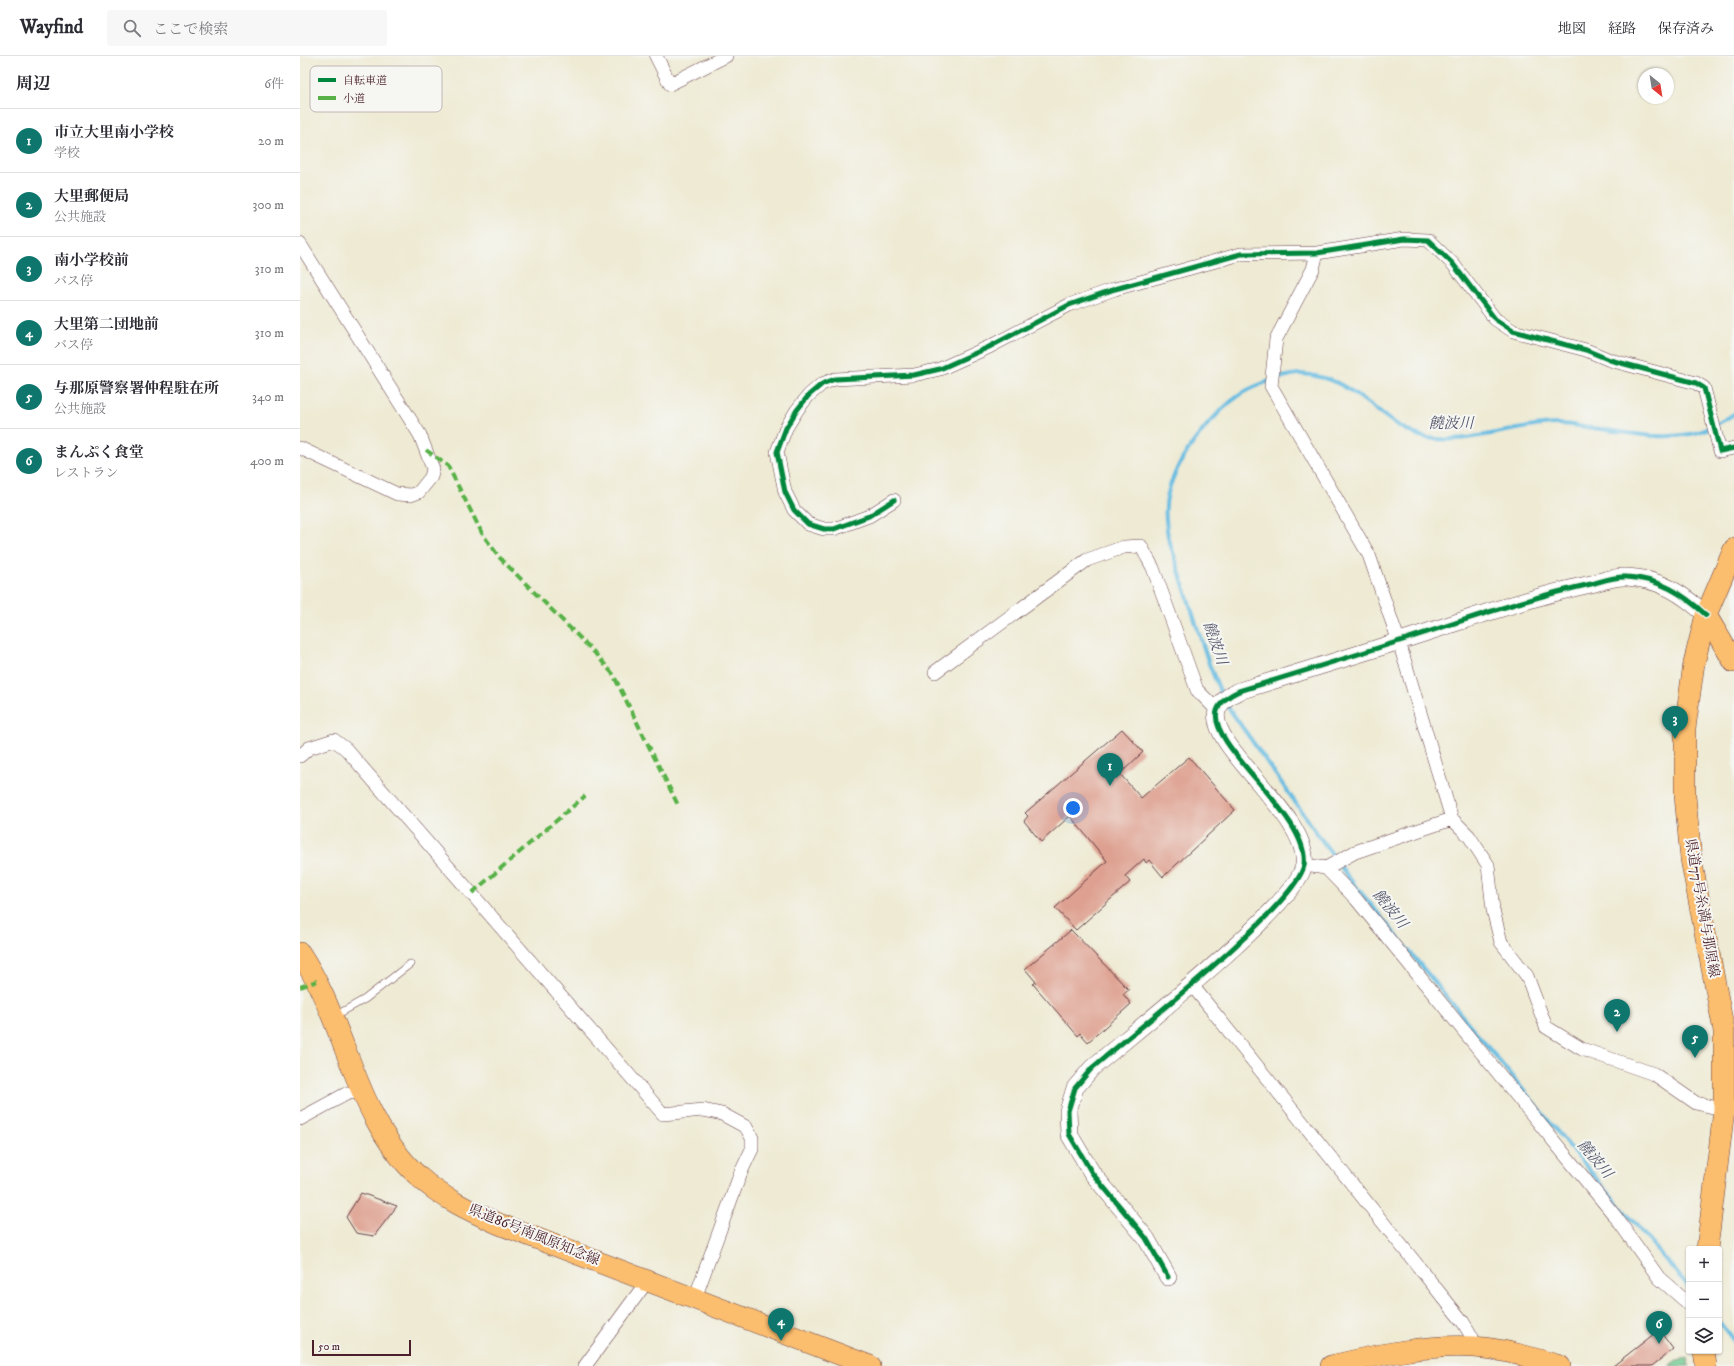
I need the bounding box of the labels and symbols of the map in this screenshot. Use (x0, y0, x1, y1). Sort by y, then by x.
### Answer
legend (310, 66, 442, 112)
north arrow (1638, 68, 1674, 104)
text: 自転車道 (343, 74, 387, 88)
text: 小道 (343, 92, 365, 106)
water label: 饒波川 (1428, 414, 1475, 433)
water label: 饒波川 (1199, 619, 1232, 669)
pin: 3 (1662, 706, 1688, 739)
pin: 1 (1097, 753, 1123, 786)
your location (1063, 798, 1083, 818)
street label: 県道77号糸満与那原線 (1681, 837, 1723, 979)
water label: 饒波川 (1368, 886, 1413, 934)
pin: 2 (1604, 999, 1630, 1032)
pin: 5 (1682, 1025, 1708, 1058)
water label: 饒波川 (1573, 1136, 1618, 1184)
street label: 県道86号南風原知念線 (466, 1200, 602, 1270)
pin: 4 (768, 1308, 794, 1341)
pin: 6 (1646, 1311, 1672, 1344)
scale bar (312, 1338, 411, 1357)

